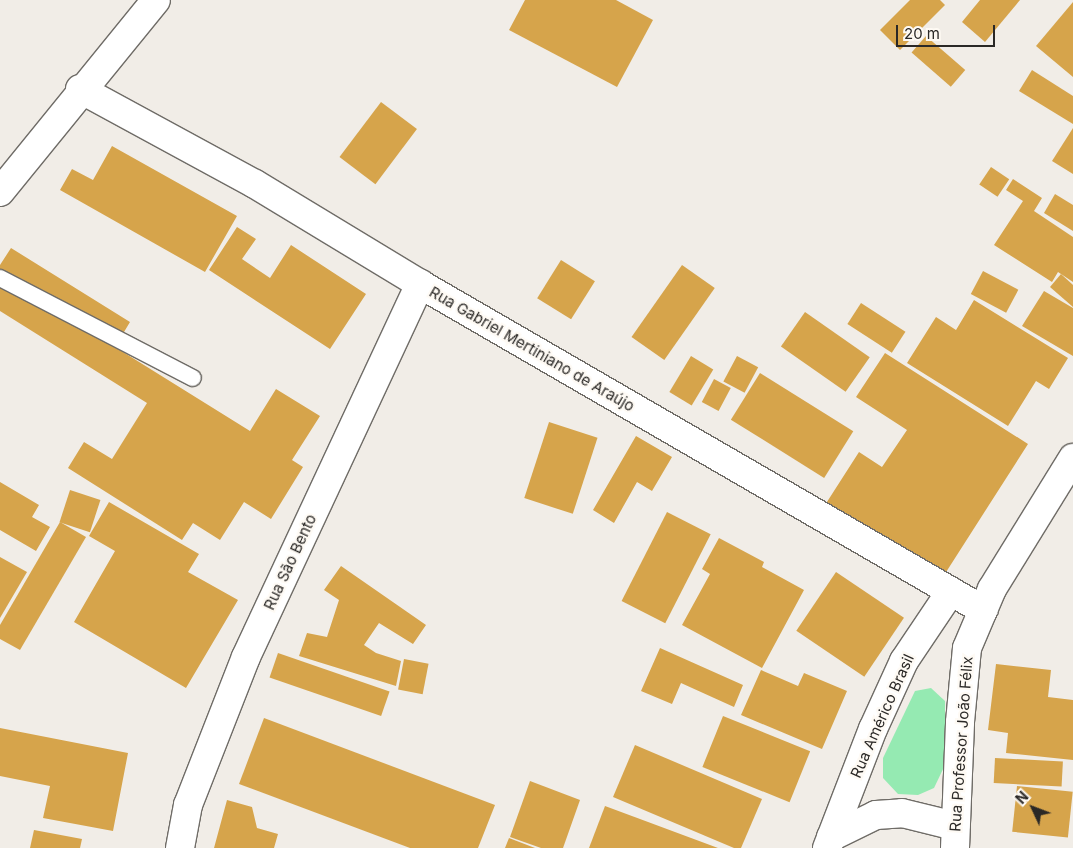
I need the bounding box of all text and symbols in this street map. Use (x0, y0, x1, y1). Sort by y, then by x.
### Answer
scale bar (898, 15, 997, 47)
text: 20 m (904, 24, 940, 43)
street label: Rua Gabriel Mertiniano de Araújo (426, 283, 638, 415)
street label: Rua São Bento (260, 511, 320, 613)
street label: Rua Américo Brasil (847, 651, 917, 781)
street label: Rua Professor João Félix (946, 656, 976, 832)
north arrow (1008, 783, 1058, 833)
text: N (1012, 788, 1032, 807)

